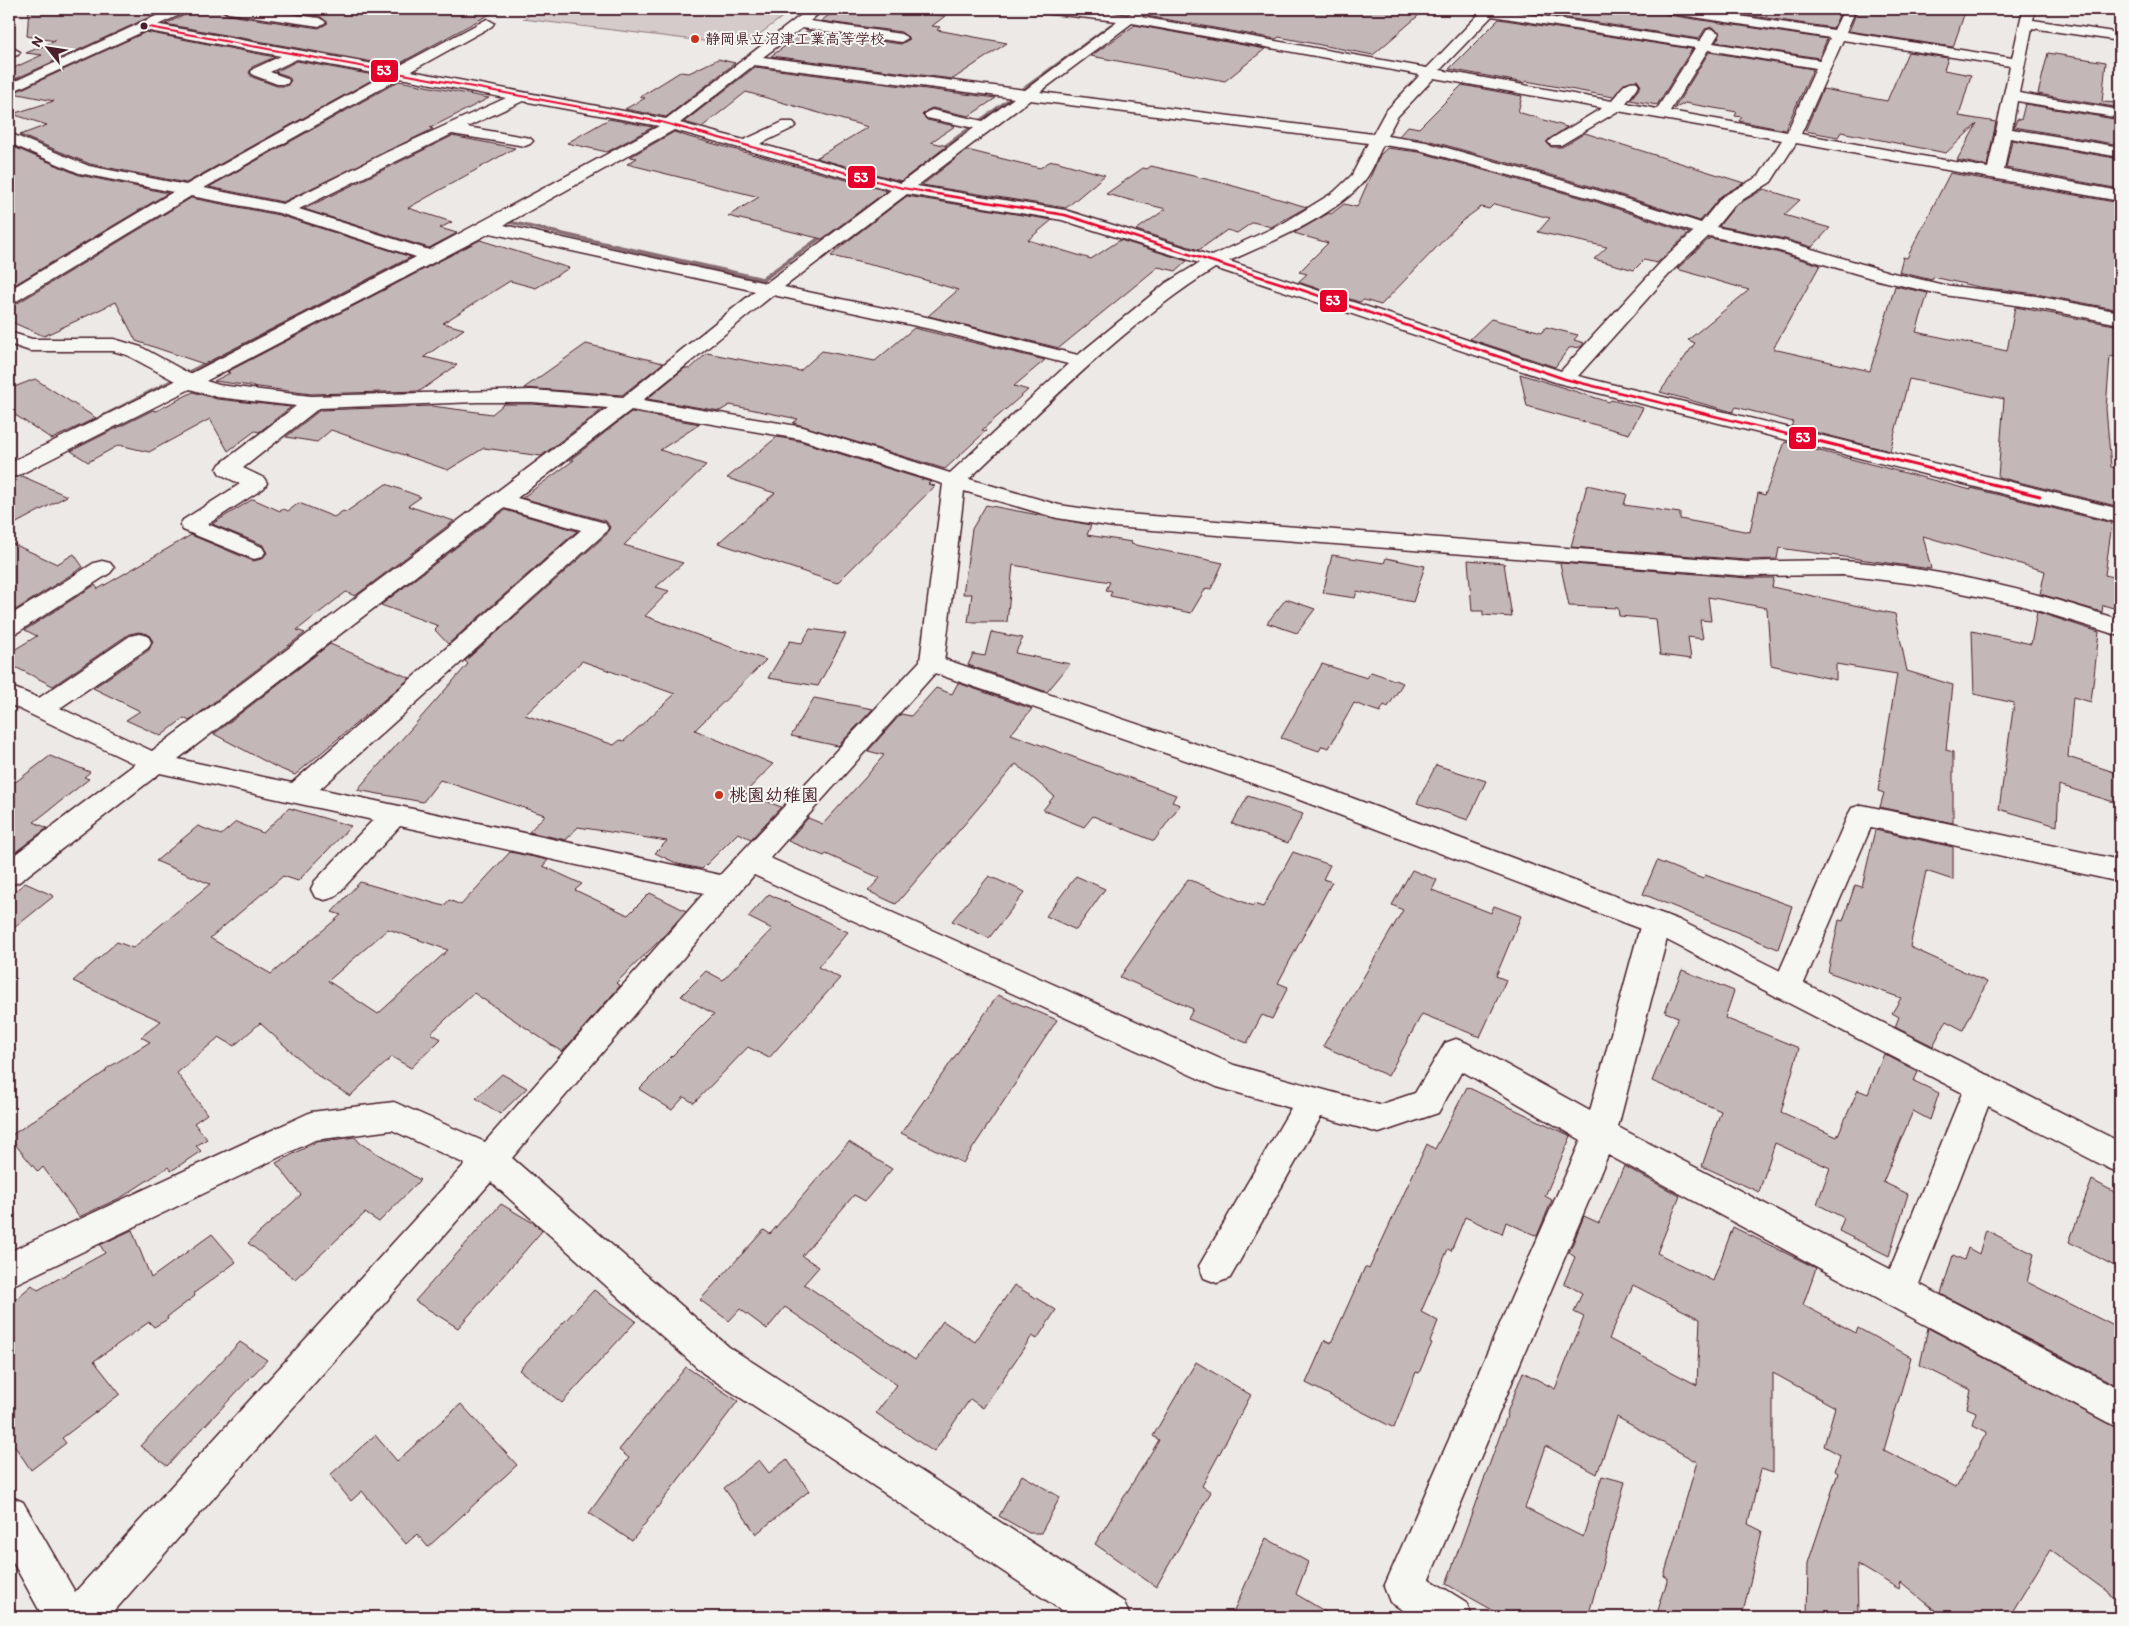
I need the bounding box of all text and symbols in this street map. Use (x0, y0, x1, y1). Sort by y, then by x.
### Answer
unlabelled marker (139, 21, 149, 31)
north arrow (22, 22, 72, 72)
place label: 静岡県立沼津工業高等学校 (705, 30, 885, 48)
text: N (27, 33, 47, 50)
marker: 静岡県立沼津工業高等学校 (689, 33, 701, 45)
line badge: 53 (370, 59, 399, 83)
text: 53 (377, 62, 392, 79)
line badge: 53 (847, 165, 876, 189)
text: 53 (854, 169, 869, 186)
line badge: 53 (1319, 289, 1348, 313)
text: 53 (1326, 292, 1341, 309)
line badge: 53 (1788, 426, 1817, 450)
text: 53 (1796, 429, 1811, 446)
place label: 桃園幼稚園 (729, 784, 819, 806)
marker: 桃園幼稚園 (713, 789, 725, 801)

